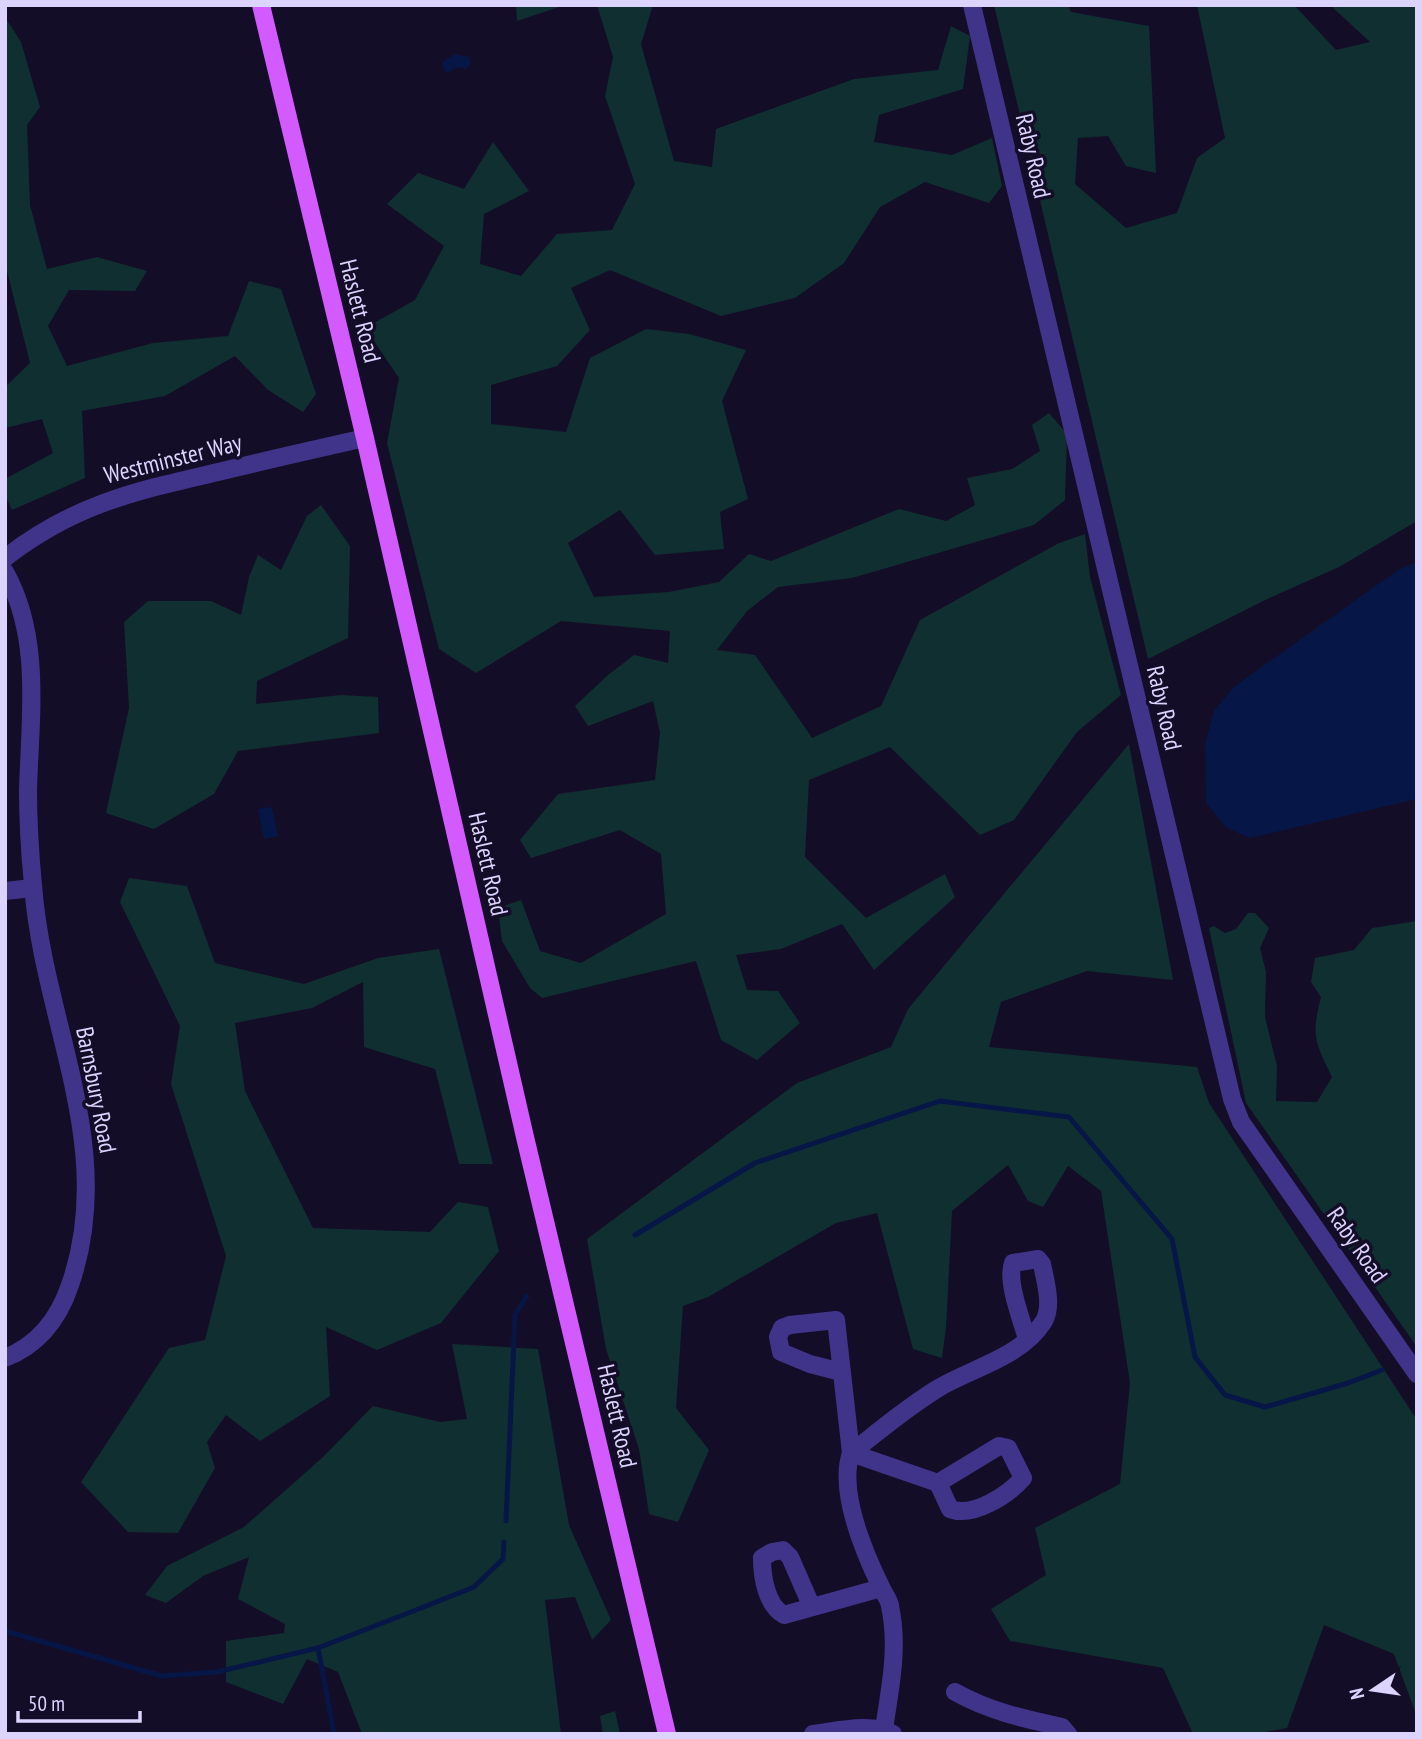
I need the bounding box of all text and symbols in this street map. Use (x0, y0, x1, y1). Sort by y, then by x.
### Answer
street label: Raby Road (1009, 111, 1058, 201)
street label: Haslett Road (333, 256, 388, 366)
street label: Westminster Way (101, 426, 245, 491)
street label: Raby Road (1140, 663, 1189, 753)
street label: Haslett Road (462, 809, 515, 919)
street label: Barnsbury Road (69, 1024, 124, 1156)
street label: Raby Road (1320, 1201, 1395, 1289)
street label: Haslett Road (591, 1361, 644, 1471)
north arrow (1338, 1655, 1408, 1725)
scale bar (18, 1680, 140, 1724)
text: N (1344, 1686, 1369, 1702)
text: 50 m (28, 1690, 65, 1717)

